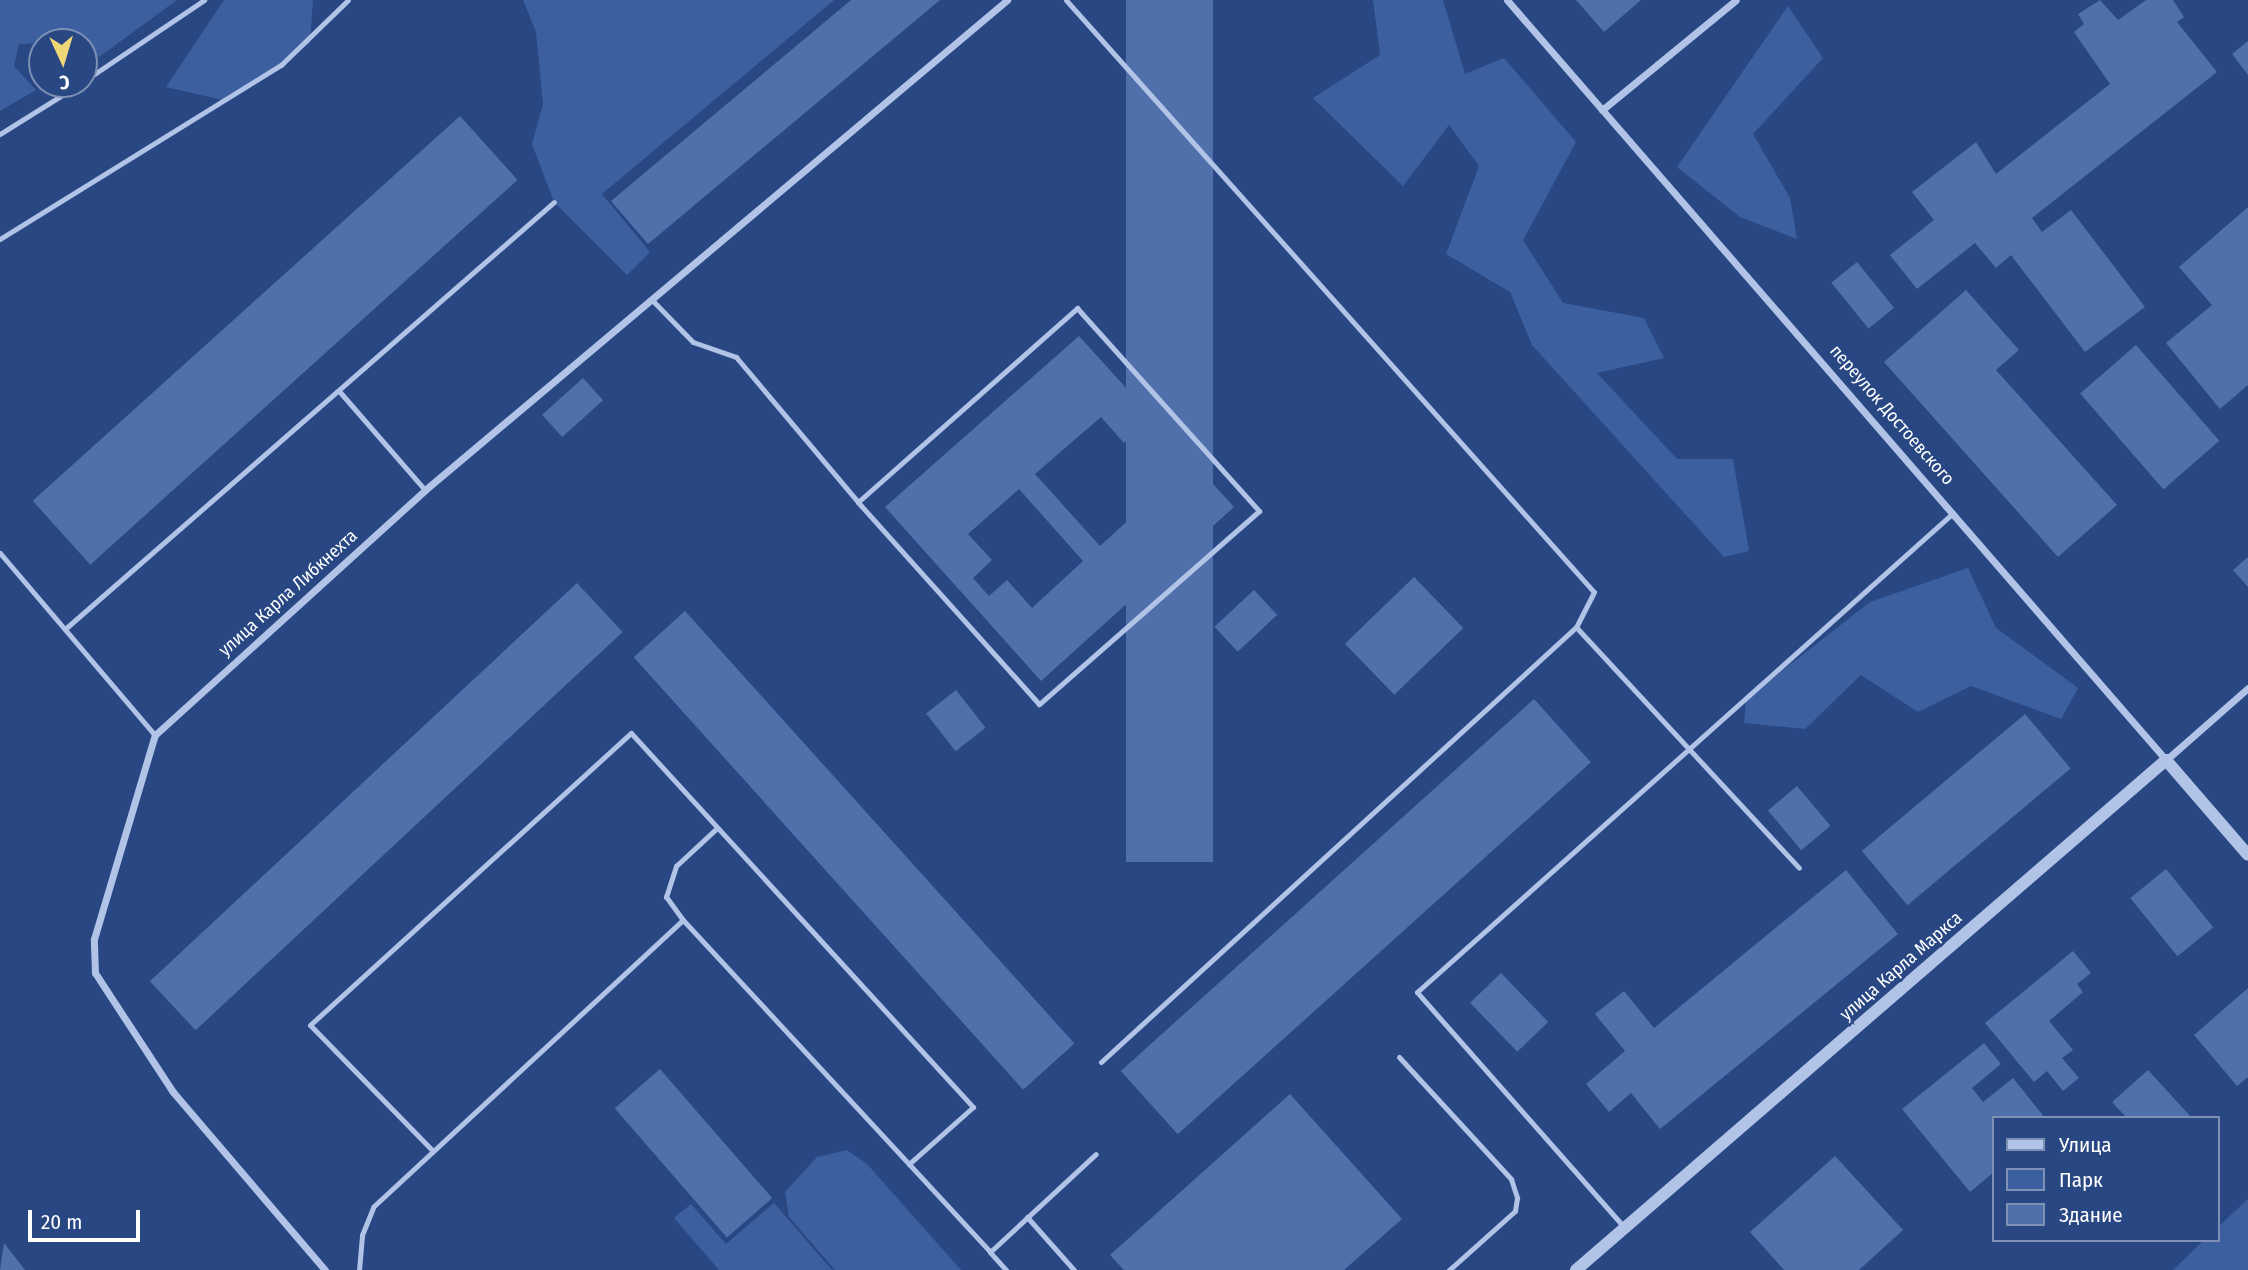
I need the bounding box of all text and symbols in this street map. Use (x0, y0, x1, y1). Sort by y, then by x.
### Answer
north arrow (28, 28, 98, 98)
text: С (59, 71, 70, 94)
street label: переулок Достоевского (1825, 340, 1959, 490)
street label: улица Карла Либкнехта (214, 525, 362, 661)
street label: улица Карла Маркса (1835, 907, 1967, 1025)
legend (1993, 1116, 2220, 1242)
text: Улица (2059, 1132, 2112, 1158)
text: Парк (2059, 1167, 2103, 1193)
scale bar (32, 1196, 144, 1240)
text: Здание (2059, 1202, 2123, 1228)
text: 20 m (41, 1209, 82, 1235)

